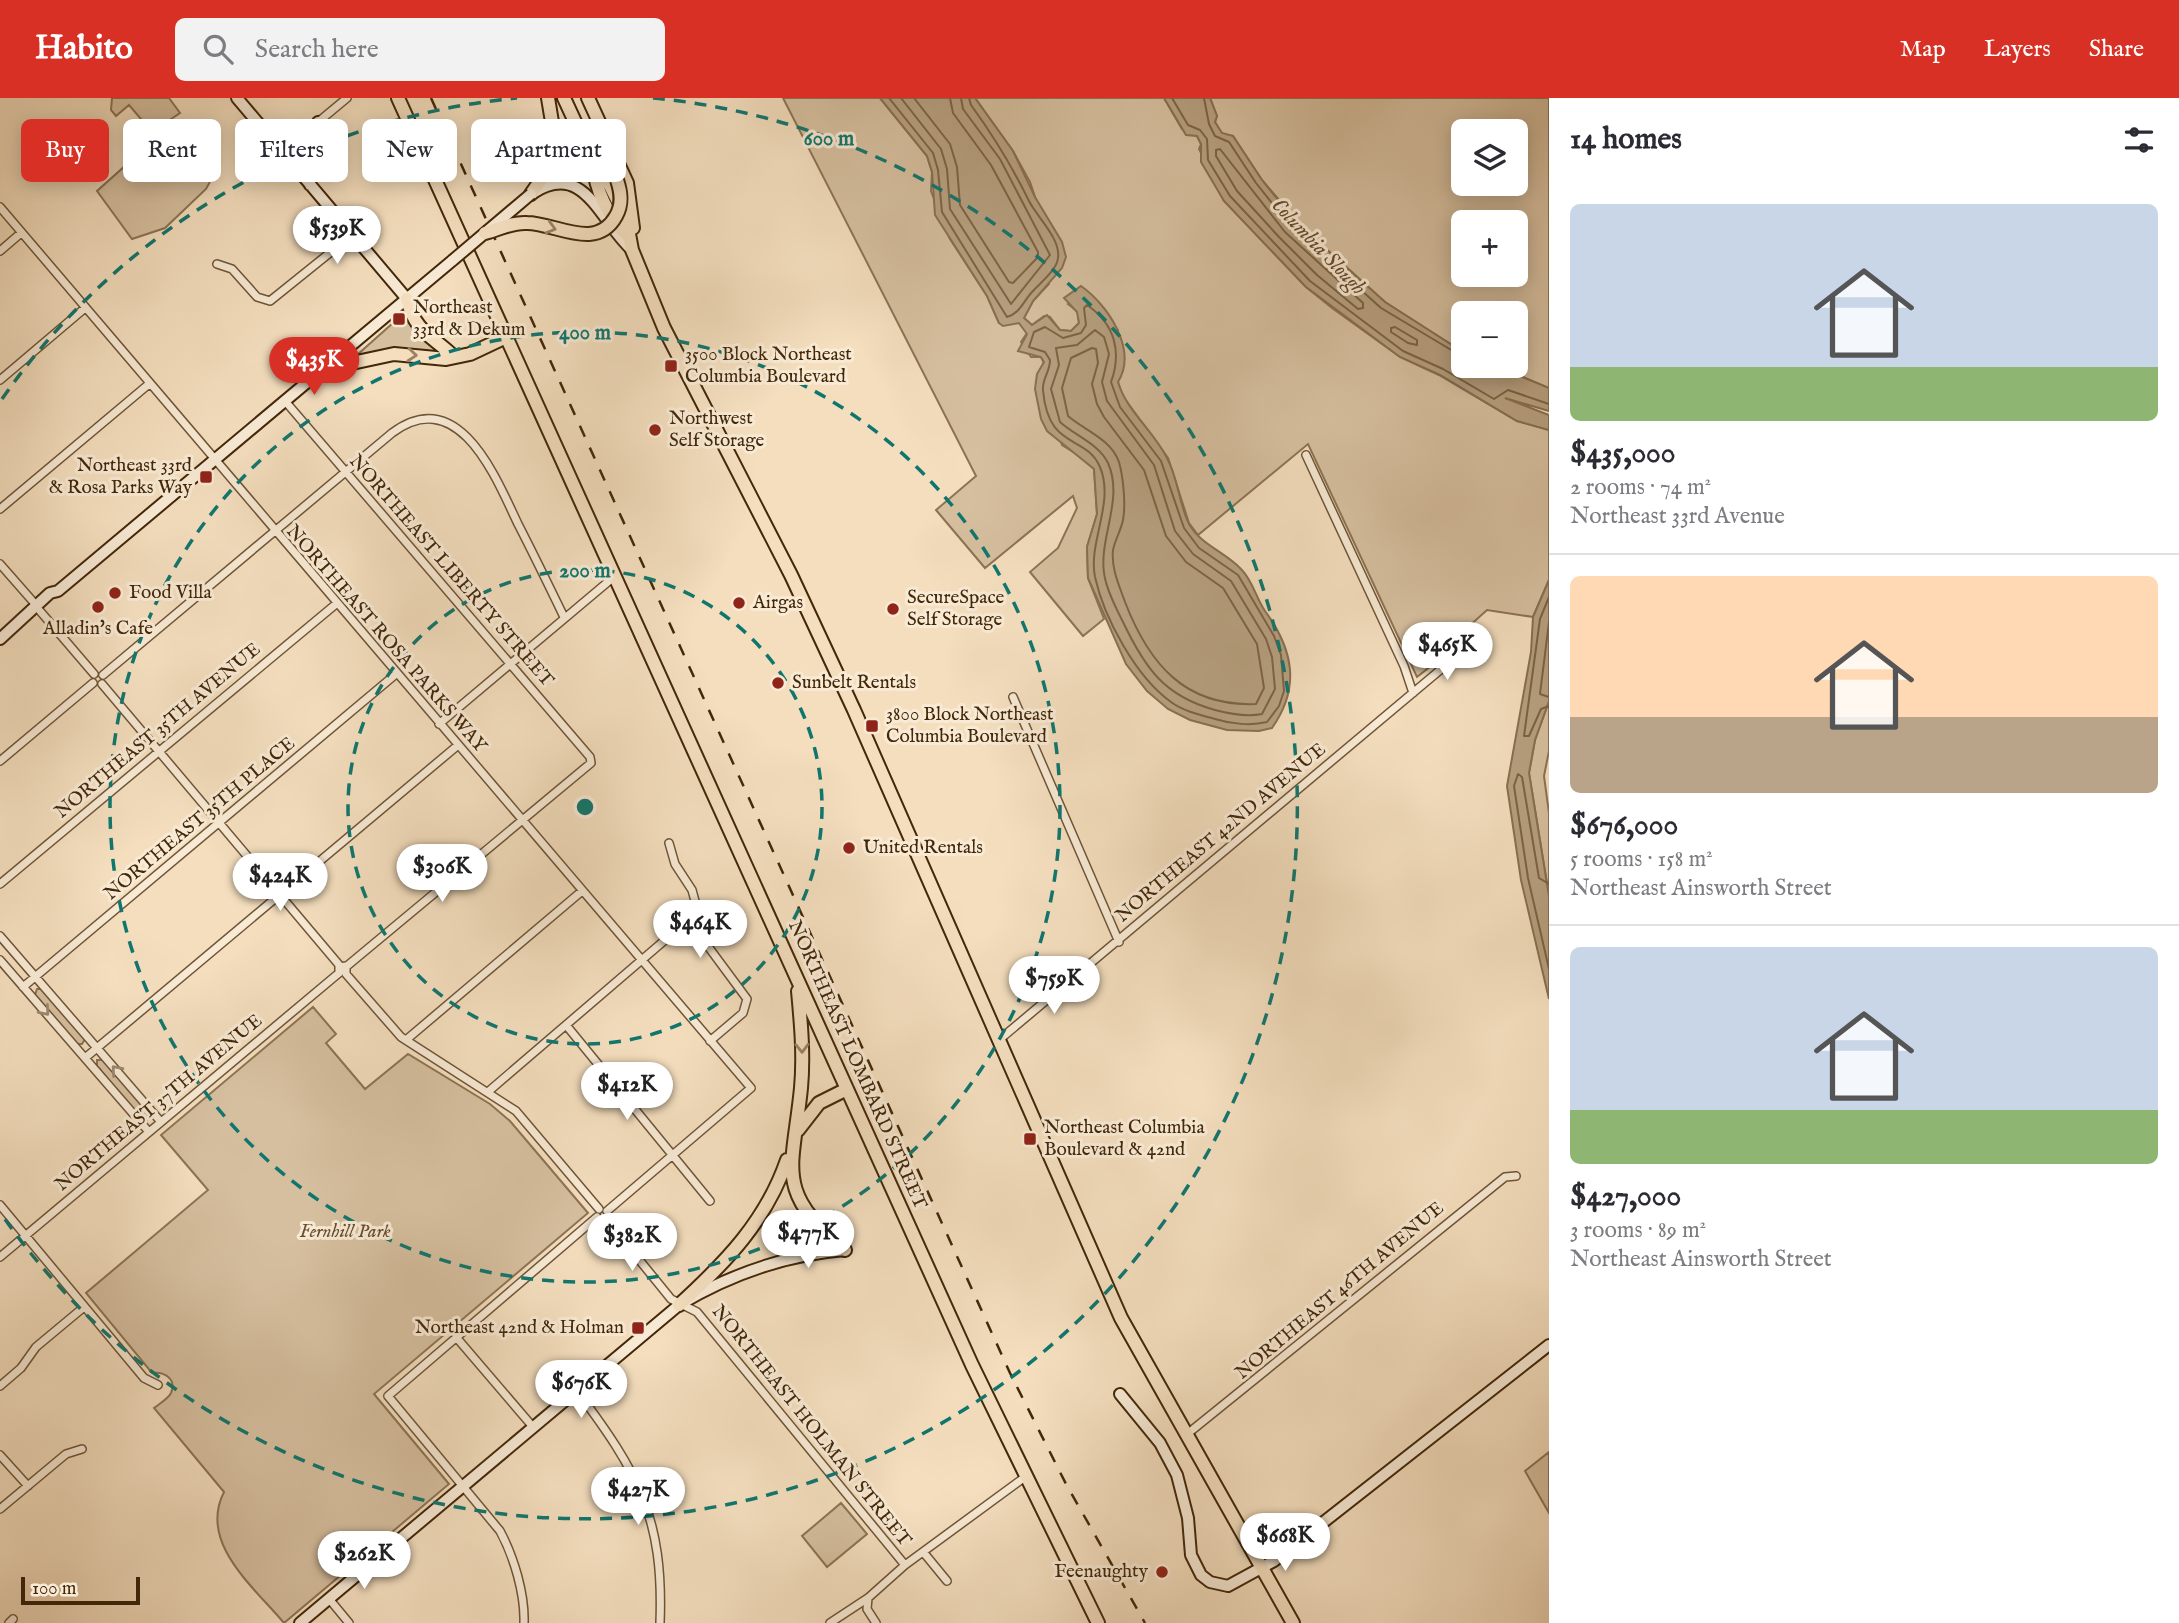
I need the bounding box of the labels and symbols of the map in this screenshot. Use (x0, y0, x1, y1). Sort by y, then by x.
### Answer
text: 600 m (804, 126, 855, 153)
water label: Columbia Slough (1265, 193, 1371, 301)
pin: $539K (288, 206, 386, 266)
one-way arrow (545, 220, 557, 234)
place label: Northeast 33rd & Dekum (413, 296, 526, 342)
marker: Northeast 33rd & Dekum (391, 311, 407, 327)
text: 400 m (559, 320, 612, 347)
pin: $435K (265, 338, 363, 397)
place label: 3500 Block Northeast Columbia Boulevard (685, 343, 852, 389)
one-way arrow (407, 347, 418, 362)
marker: 3500 Block Northeast Columbia Boulevard (663, 358, 679, 374)
place label: Northwest Self Storage (669, 407, 765, 453)
marker: Northwest Self Storage (647, 422, 663, 438)
street label: NORTHEAST LIBERTY STREET (343, 450, 559, 692)
place label: Northeast 33rd & Rosa Parks Way (49, 454, 193, 500)
marker: Northeast 33rd & Rosa Parks Way (198, 469, 214, 485)
street label: NORTHEAST ROSA PARKS WAY (280, 520, 492, 759)
text: 200 m (559, 558, 611, 585)
place label: Food Villa (129, 581, 213, 605)
marker: Food Villa (107, 585, 123, 601)
place label: SecureSpace Self Storage (907, 586, 1005, 632)
place label: Airgas (752, 591, 803, 615)
marker: Airgas (731, 595, 747, 611)
marker: Alladin's Cafe (90, 599, 106, 615)
marker: SecureSpace Self Storage (885, 601, 901, 617)
place label: Alladin's Cafe (42, 617, 153, 641)
pin: $465K (1398, 622, 1496, 682)
street label: NORTHEAST 35TH AVENUE (50, 638, 266, 824)
place label: Sunbelt Rentals (792, 671, 916, 695)
marker: Sunbelt Rentals (770, 675, 786, 691)
place label: 3800 Block Northeast Columbia Boulevard (886, 703, 1054, 749)
marker: 3800 Block Northeast Columbia Boulevard (864, 718, 880, 734)
street label: NORTHEAST 35TH PLACE (100, 732, 300, 906)
street label: NORTHEAST 42ND AVENUE (1111, 738, 1331, 928)
centre of rings (573, 795, 597, 819)
place label: United Rentals (863, 836, 983, 860)
marker: United Rentals (841, 840, 857, 856)
pin: $306K (393, 844, 491, 904)
pin: $424K (231, 854, 329, 913)
pin: $464K (651, 900, 749, 960)
street label: NORTHEAST LOMBARD STREET (782, 917, 932, 1213)
pin: $759K (1005, 956, 1103, 1016)
one-way arrow (37, 1003, 49, 1016)
street label: NORTHEAST 37TH AVENUE (50, 1009, 268, 1197)
one-way arrow (794, 1042, 809, 1053)
pin: $412K (578, 1062, 676, 1122)
one-way arrow (112, 1066, 124, 1079)
place label: Northeast Columbia Boulevard & 42nd (1044, 1116, 1205, 1162)
marker: Northeast Columbia Boulevard & 42nd (1022, 1131, 1038, 1147)
street label: NORTHEAST 46TH AVENUE (1231, 1197, 1449, 1385)
pin: $477K (759, 1210, 857, 1270)
pin: $382K (583, 1214, 681, 1273)
park label: Fernhill Park (299, 1220, 391, 1244)
street label: NORTHEAST HOLMAN STREET (706, 1300, 916, 1552)
place label: Northeast 42nd & Holman (415, 1316, 624, 1340)
marker: Northeast 42nd & Holman (630, 1320, 646, 1336)
pin: $676K (532, 1360, 630, 1420)
pin: $427K (589, 1468, 687, 1527)
pin: $668K (1236, 1514, 1334, 1573)
pin: $262K (315, 1532, 413, 1591)
place label: Feenaughty (1054, 1560, 1149, 1584)
marker: Feenaughty (1154, 1564, 1170, 1580)
scale bar (21, 1574, 140, 1606)

